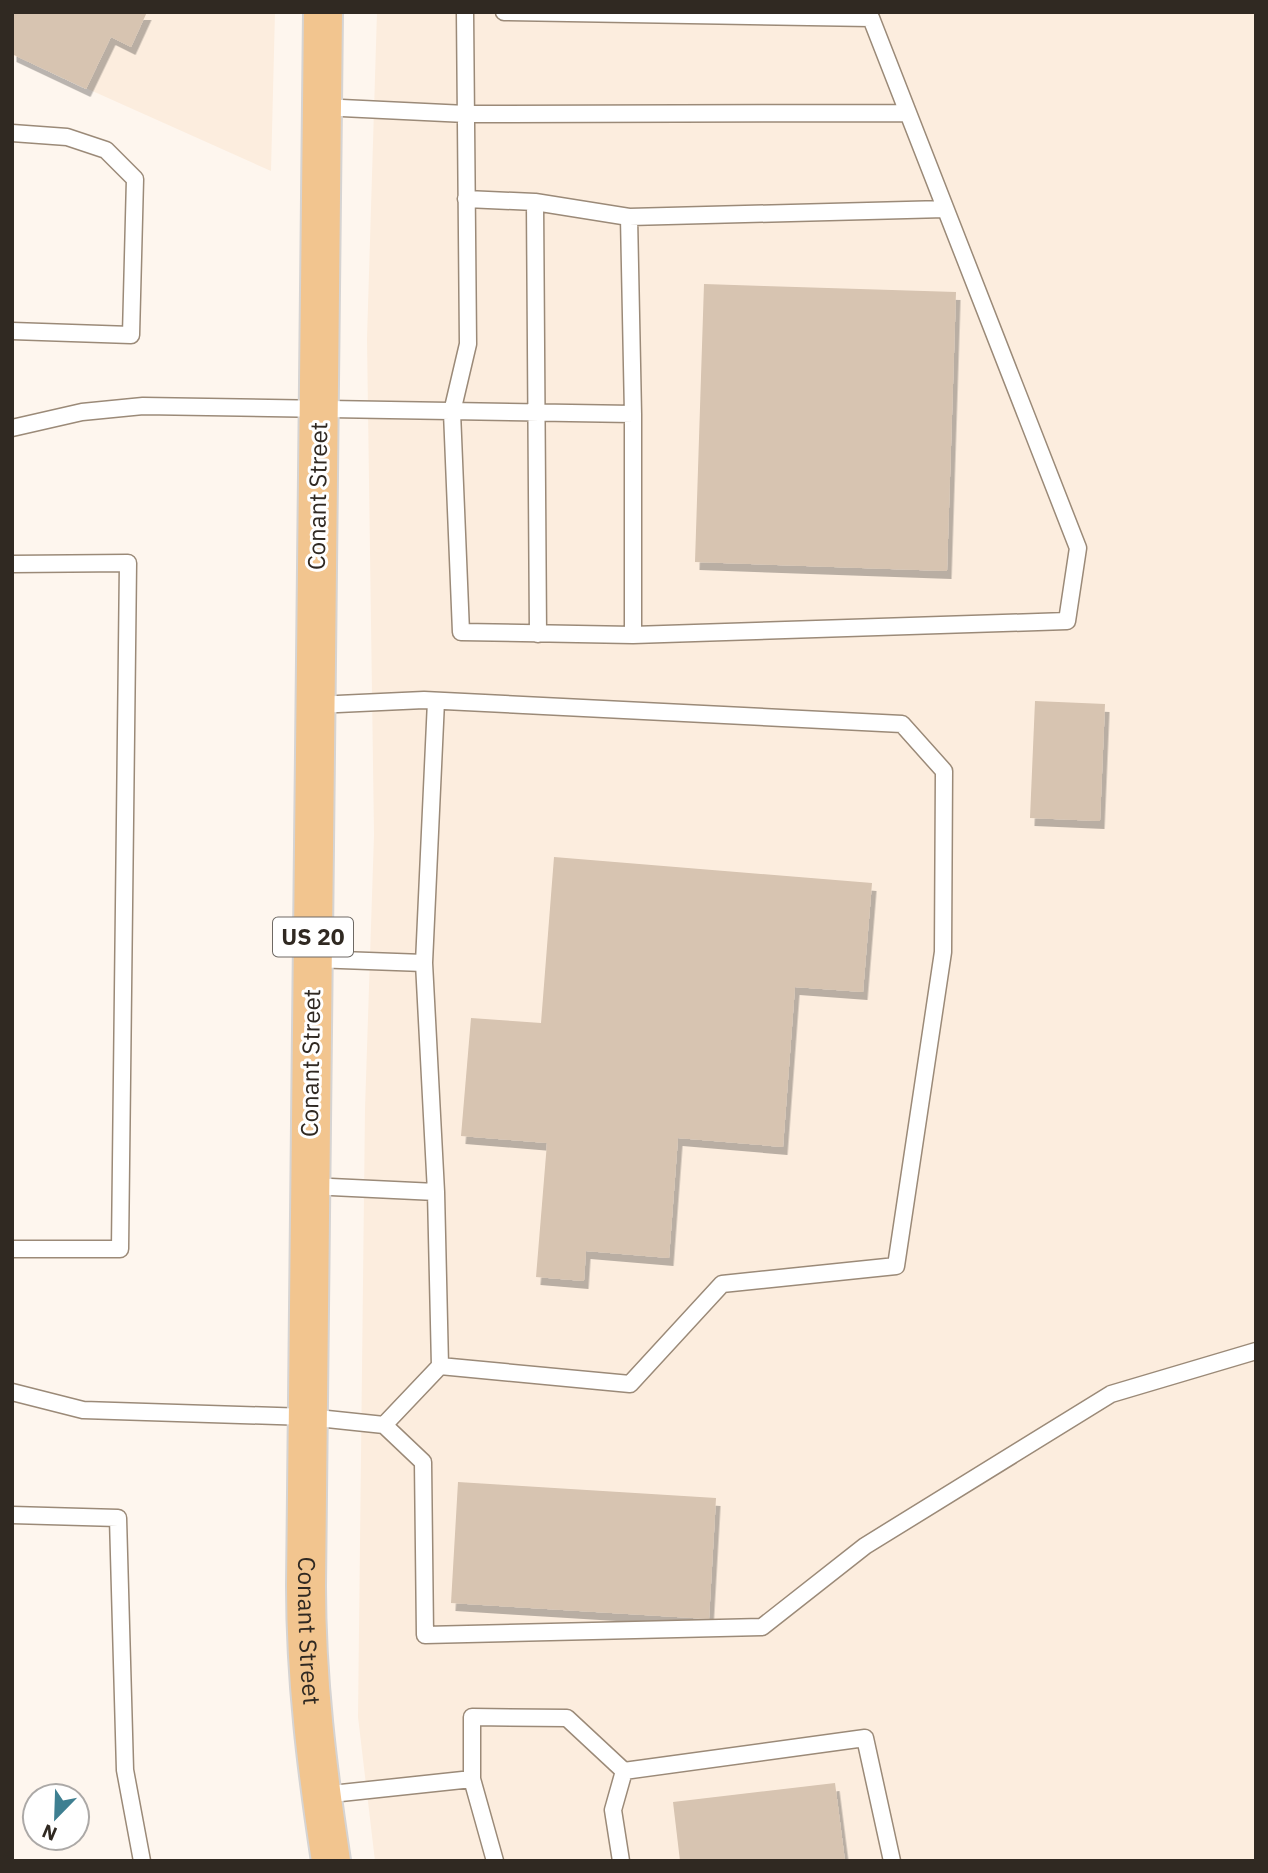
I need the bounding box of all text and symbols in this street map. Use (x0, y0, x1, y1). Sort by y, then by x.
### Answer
street label: Conant Street (300, 422, 334, 570)
road number: US 20 (273, 918, 353, 956)
street label: Conant Street (293, 989, 327, 1137)
street label: Conant Street (291, 1557, 328, 1706)
north arrow (21, 1782, 91, 1852)
text: N (38, 1819, 60, 1846)

